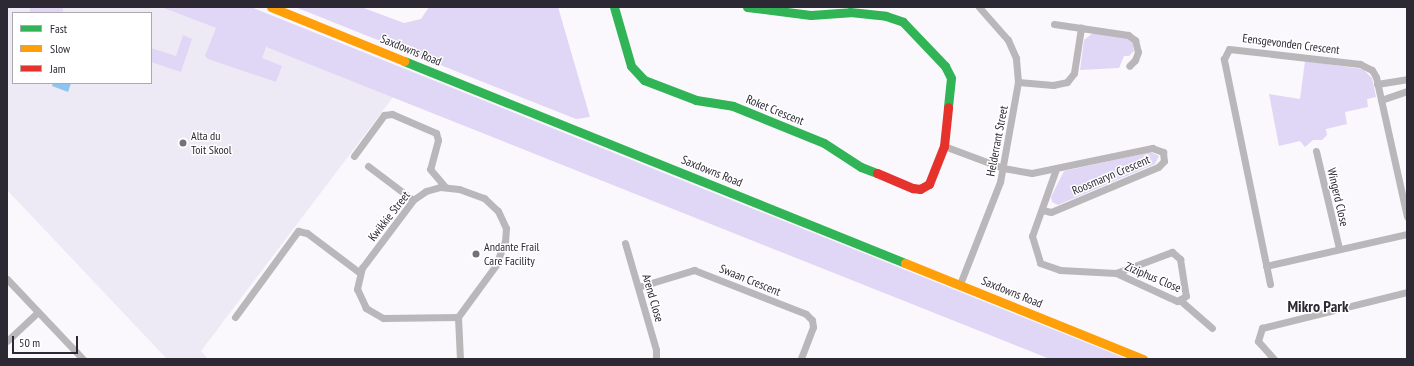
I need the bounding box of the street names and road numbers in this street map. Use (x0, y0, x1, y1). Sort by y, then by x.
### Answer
street label: Saxdowns Road (378, 31, 444, 69)
street label: Eensgevonden Crescent (1242, 31, 1340, 57)
street label: Roket Crescent (744, 92, 806, 128)
street label: Helderrant Street (983, 104, 1011, 178)
street label: Saxdowns Road (679, 152, 745, 190)
street label: Roosmaryn Crescent (1070, 152, 1152, 198)
street label: Wingerd Close (1324, 166, 1352, 228)
street label: Kwikkie Street (365, 188, 413, 244)
street label: Ziziphus Close (1123, 259, 1183, 295)
street label: Swaan Crescent (717, 261, 783, 299)
street label: Arend Close (639, 272, 667, 324)
street label: Saxdowns Road (979, 273, 1045, 311)

